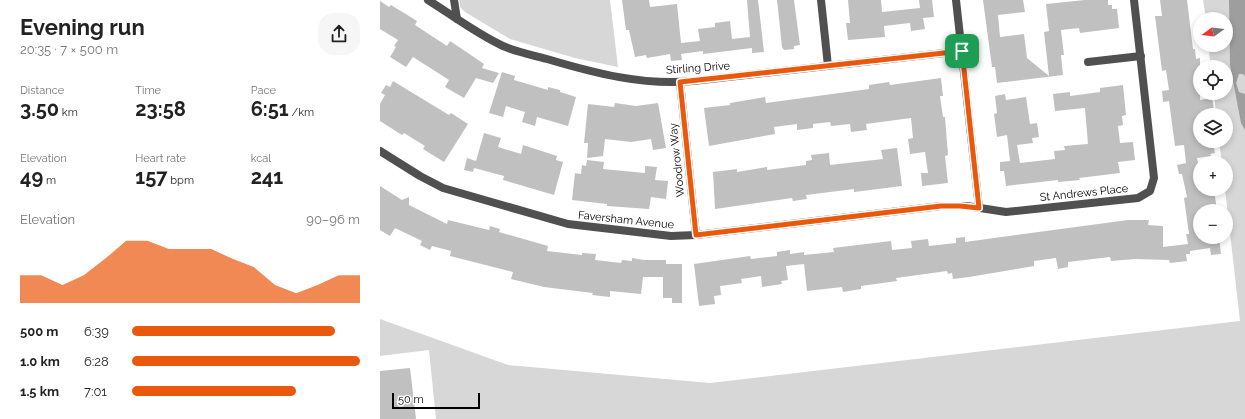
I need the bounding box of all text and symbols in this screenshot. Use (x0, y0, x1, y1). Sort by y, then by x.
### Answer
north arrow (1193, 12, 1233, 52)
map controls (1193, 12, 1233, 244)
button: share (318, 13, 360, 55)
text: Evening run (20, 14, 145, 40)
pin (945, 34, 979, 68)
icon: arrive (951, 40, 973, 62)
text: 20:35 · 7 × 500 m (20, 42, 118, 57)
street label: Stirling Drive (666, 59, 731, 77)
button: locate (1193, 60, 1233, 100)
text: Distance (20, 84, 64, 97)
text: Time (135, 84, 161, 97)
text: Pace (251, 84, 276, 97)
text: 3.50 (20, 97, 59, 121)
text: 23:58 (135, 97, 186, 121)
text: 6:51 (251, 97, 289, 121)
text: km (59, 106, 78, 119)
text: /km (289, 106, 314, 119)
button: layers (1193, 108, 1233, 148)
street label: Woodrow Way (667, 122, 687, 198)
text: Elevation (20, 152, 67, 165)
text: Heart rate (135, 152, 186, 165)
text: kcal (251, 152, 271, 165)
button: + (1193, 156, 1233, 196)
text: 49 (20, 165, 43, 189)
text: 157 (135, 165, 168, 189)
text: 241 (251, 165, 283, 189)
text: m (43, 174, 56, 187)
text: bpm (168, 174, 194, 187)
street label: St Andrews Place (1039, 182, 1129, 204)
button: − (1193, 204, 1233, 244)
street label: Faversham Avenue (577, 208, 675, 232)
text: Elevation (20, 212, 75, 227)
text: 90–96 m (306, 212, 360, 227)
text: 500 m (20, 324, 58, 339)
text: 6:39 (84, 324, 109, 339)
text: 1.0 km (20, 354, 60, 369)
text: 6:28 (84, 354, 109, 369)
text: 1.5 km (20, 384, 59, 399)
text: 7:01 (84, 384, 107, 399)
scale bar (392, 391, 480, 410)
text: 50 m (398, 393, 424, 406)

